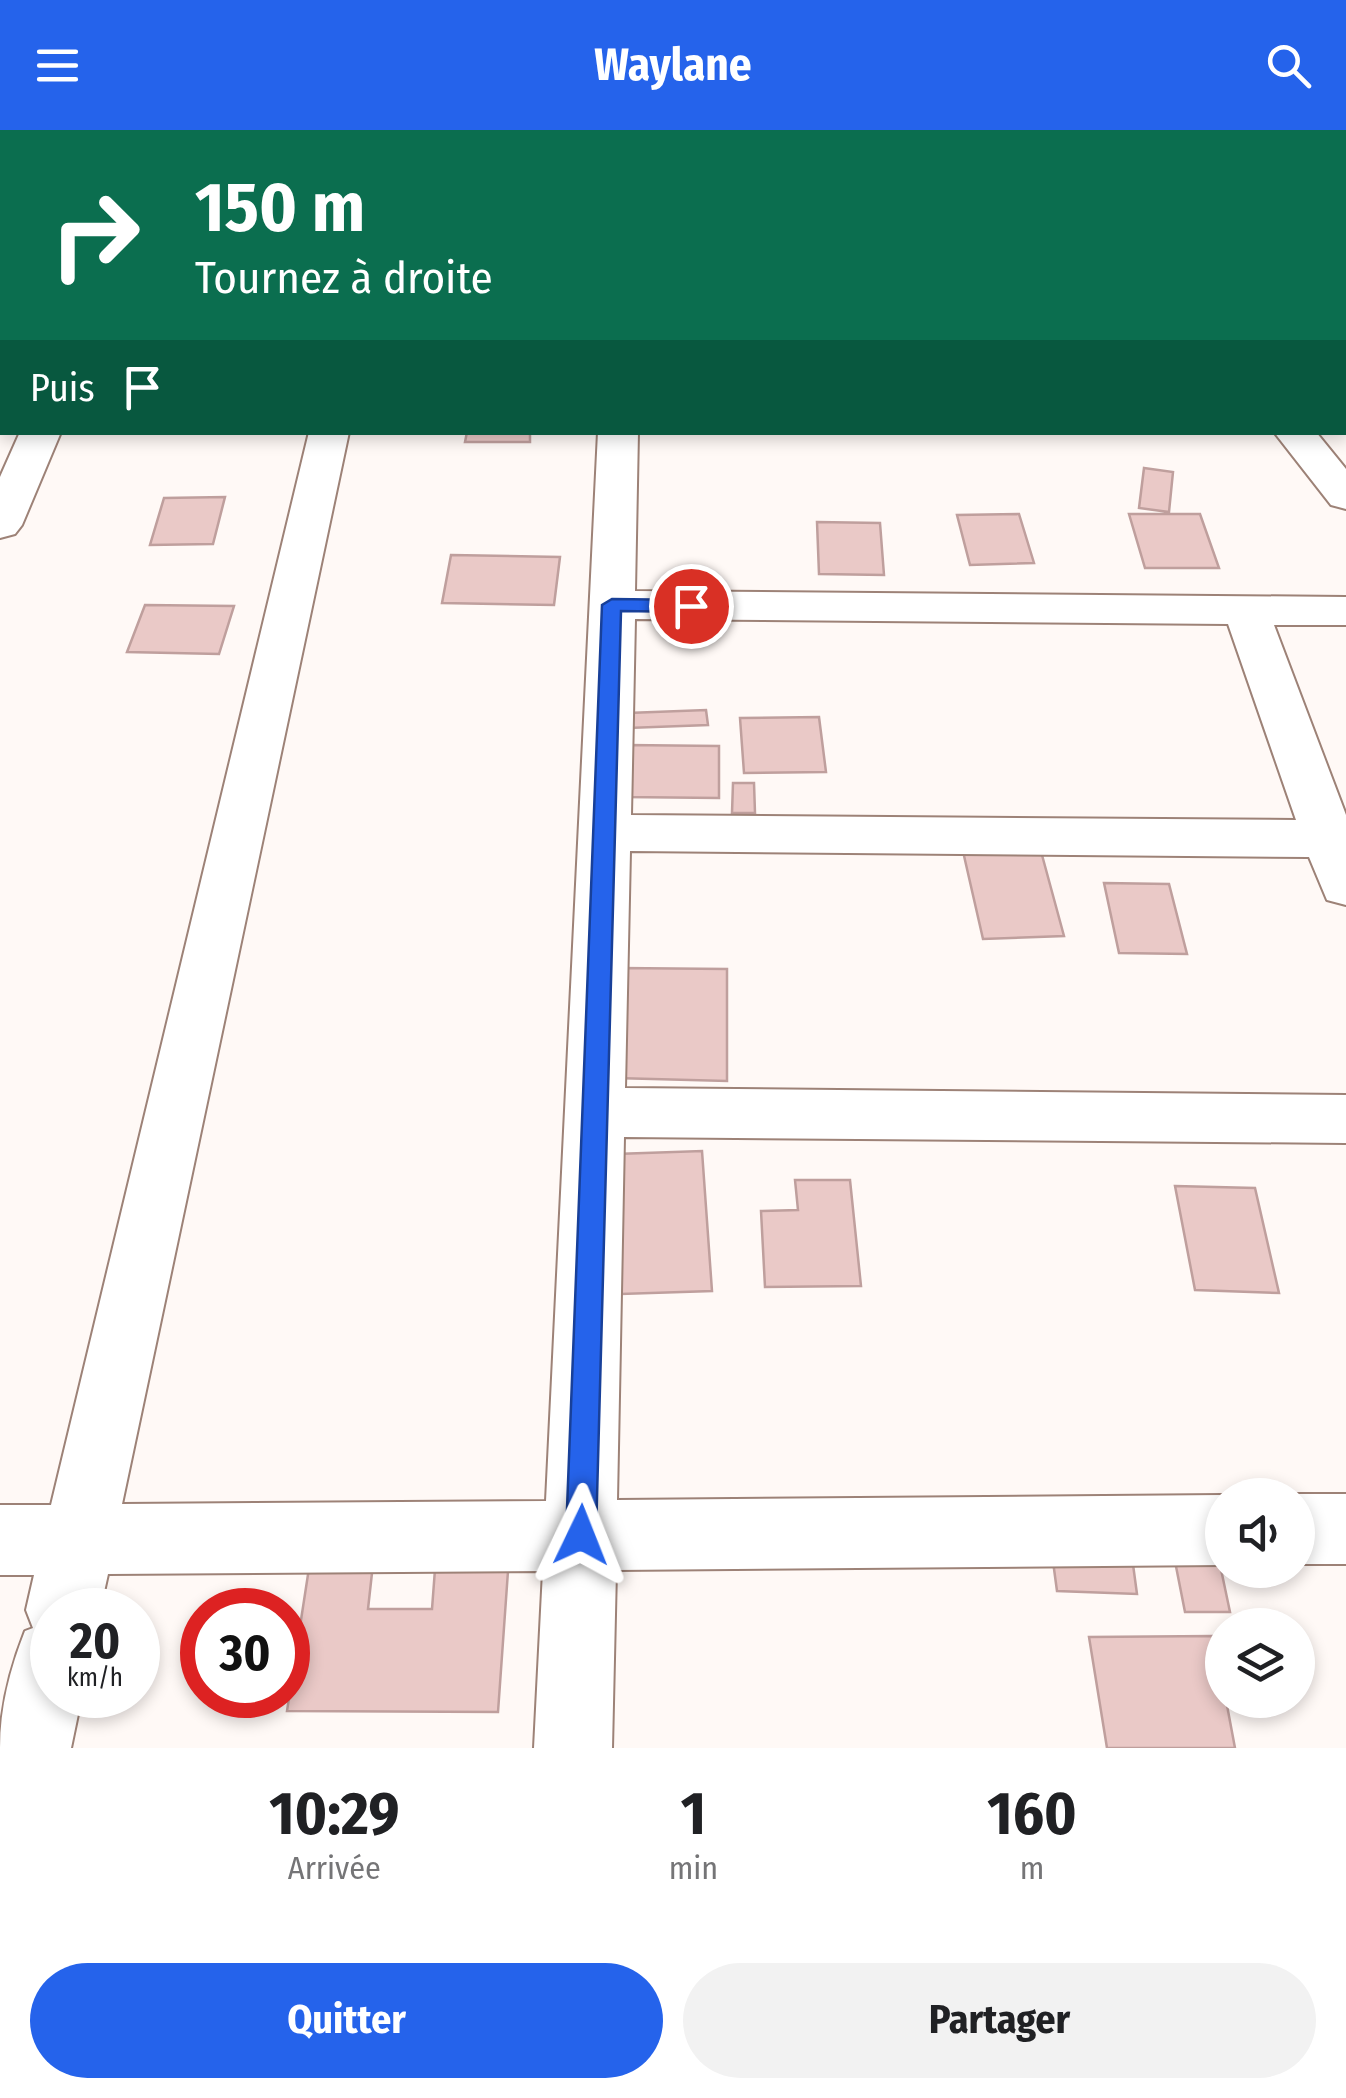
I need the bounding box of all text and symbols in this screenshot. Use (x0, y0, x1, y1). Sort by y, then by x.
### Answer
icon: menu (30, 38, 85, 93)
text: Waylane (594, 38, 752, 92)
icon: search (1261, 38, 1316, 93)
text: 150 m (195, 166, 365, 250)
icon: right (30, 170, 160, 300)
text: Tournez à droite (195, 251, 493, 305)
icon: arrive (115, 360, 170, 415)
text: Puis (30, 365, 95, 411)
pin (649, 564, 734, 649)
icon: arrive (664, 579, 719, 634)
map controls (1205, 1478, 1315, 1718)
button: sound (1205, 1478, 1315, 1588)
position arrow (529, 1483, 633, 1587)
speed limit sign: 30 (180, 1588, 310, 1718)
button: layers (1205, 1608, 1315, 1718)
text: 20 (70, 1611, 120, 1671)
text: km/h (67, 1663, 123, 1693)
text: 10:29 (269, 1778, 400, 1850)
text: 1 (681, 1778, 706, 1850)
text: 160 (987, 1778, 1077, 1850)
text: Arrivée (288, 1849, 381, 1887)
text: min (669, 1849, 718, 1887)
text: m (1020, 1849, 1044, 1887)
button: Quitter (30, 1963, 663, 2078)
button: Partager (683, 1963, 1316, 2078)

